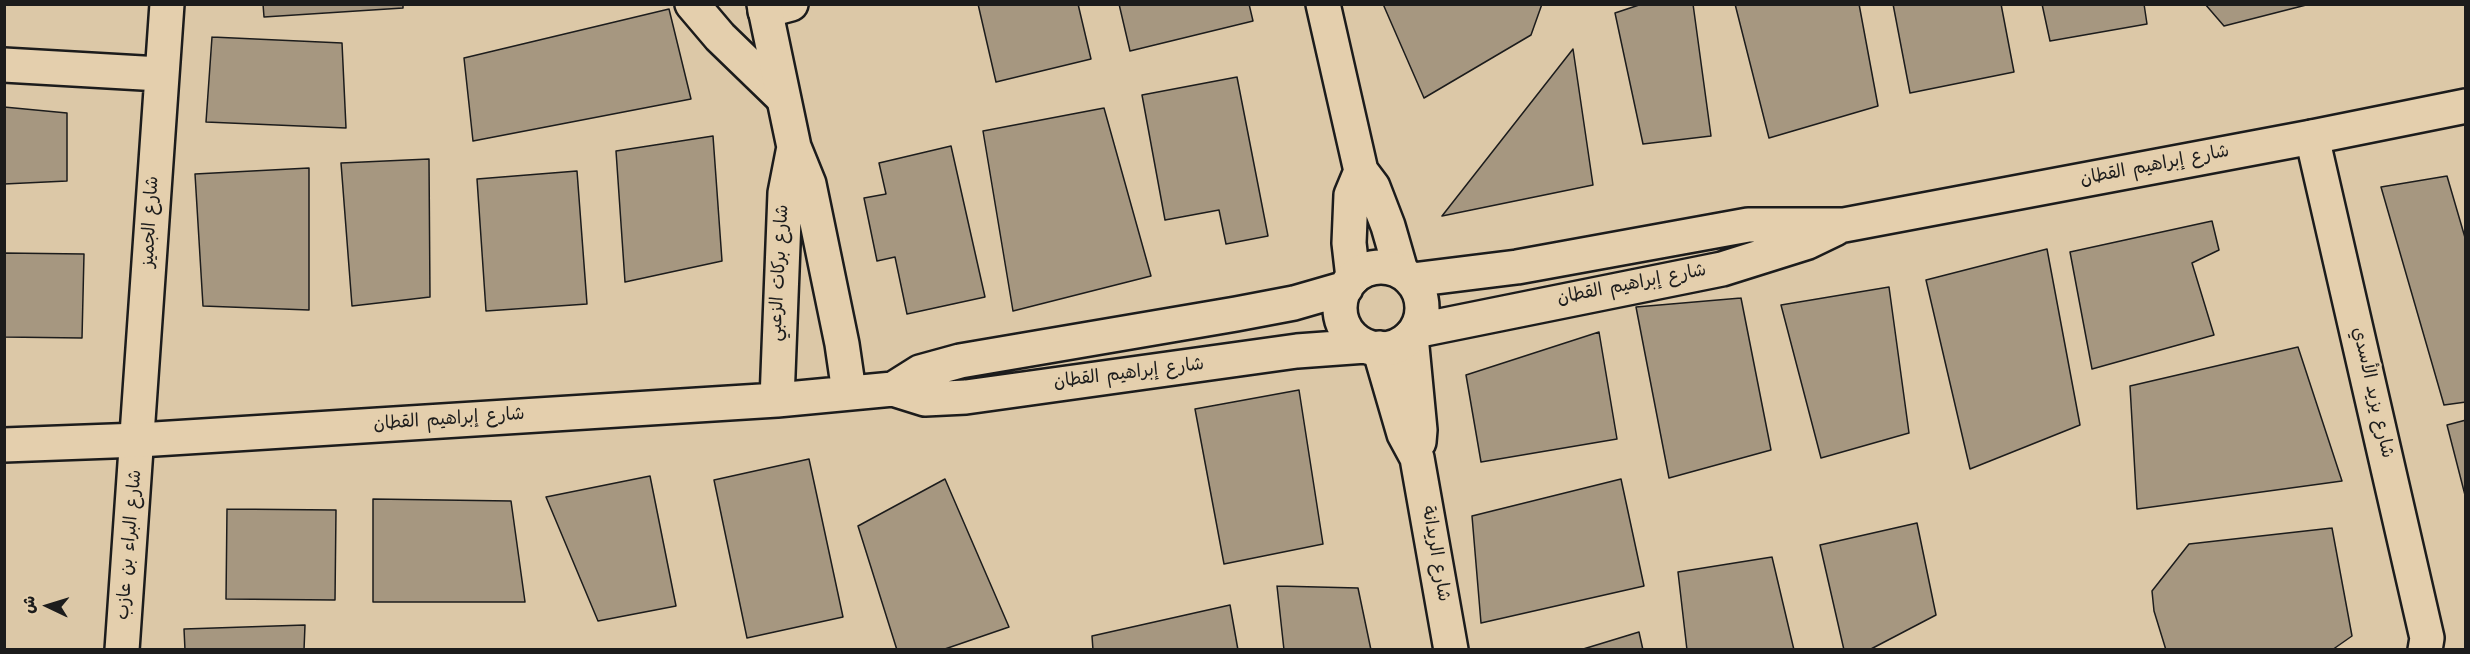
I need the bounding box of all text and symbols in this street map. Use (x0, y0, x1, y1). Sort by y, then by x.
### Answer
street label: شارع إبراهيم القطان (2079, 142, 2231, 192)
street label: شارع الجميز (139, 176, 165, 268)
street label: شارع بركات الزعبي (767, 204, 795, 342)
street label: شارع إبراهيم القطان (1556, 261, 1708, 311)
street label: شارع يزيد الأسدي (2345, 325, 2397, 461)
street label: شارع إبراهيم القطان (1052, 355, 1206, 395)
street label: شارع إبراهيم القطان (373, 405, 525, 437)
street label: شارع البراء بن عازب (114, 469, 148, 621)
street label: شارع الريدانة (1415, 504, 1453, 604)
north arrow (18, 576, 78, 636)
text: ش (16, 595, 43, 614)

